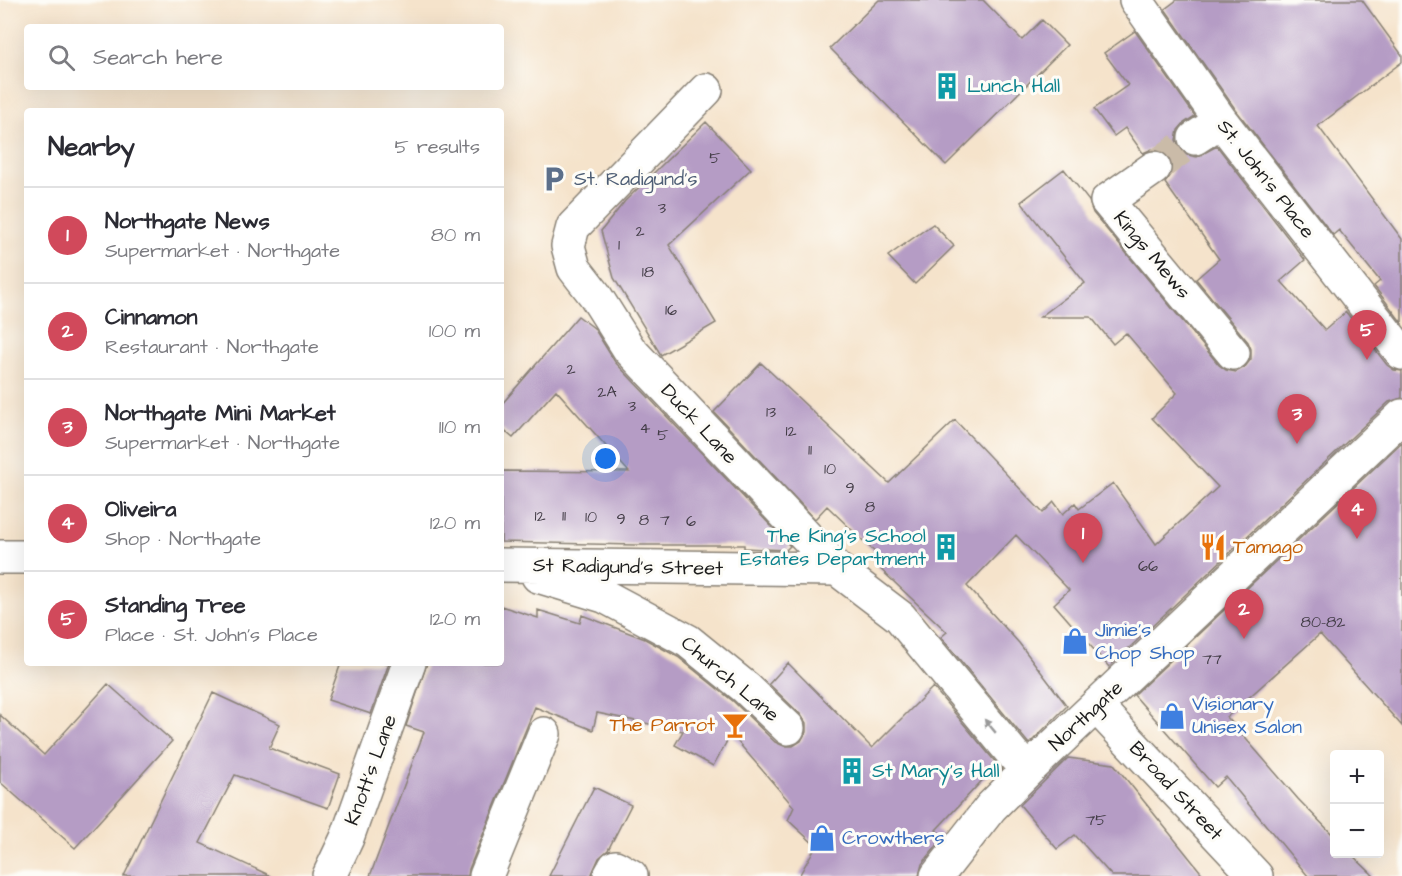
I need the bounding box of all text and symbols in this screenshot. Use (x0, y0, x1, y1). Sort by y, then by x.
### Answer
search box (24, 24, 504, 90)
icon: search (45, 41, 78, 74)
text: Search here (93, 42, 223, 73)
building icon: Lunch Hall (932, 71, 962, 101)
place label: Lunch Hall (967, 72, 1060, 100)
street label: St. John's Place (1211, 114, 1322, 245)
text: Nearby (48, 129, 135, 165)
text: 5 results (395, 133, 480, 161)
house number: 5 (709, 147, 721, 169)
parking icon: St. Radigund's (539, 164, 569, 194)
place label: St. Radigund's (574, 165, 697, 194)
house number: 3 (658, 197, 666, 219)
street label: Kings Mews (1106, 205, 1197, 306)
text: Northgate News (105, 206, 270, 237)
house number: 2 (635, 220, 645, 242)
text: 1 (66, 221, 69, 249)
text: 80 m (431, 221, 480, 249)
house number: 1 (618, 234, 620, 256)
text: Supermarket · Northgate (105, 237, 340, 265)
house number: 18 (642, 261, 654, 283)
house number: 16 (665, 299, 677, 321)
text: Cinnamon (105, 302, 198, 333)
pin: 5 (1348, 310, 1386, 360)
text: 2 (62, 317, 73, 345)
text: 100 m (429, 317, 480, 345)
text: Restaurant · Northgate (105, 333, 319, 361)
house number: 2 (566, 358, 576, 380)
street label: Duck Lane (654, 378, 744, 471)
house number: 2A (597, 381, 617, 403)
pin: 3 (1278, 394, 1316, 444)
house number: 3 (628, 395, 636, 417)
text: Northgate Mini Market (105, 398, 336, 429)
house number: 13 (766, 401, 776, 423)
text: 3 (62, 413, 73, 441)
text: 110 m (439, 413, 480, 441)
house number: 4 (640, 417, 651, 439)
house number: 12 (785, 420, 797, 442)
house number: 5 (657, 424, 669, 446)
text: Supermarket · Northgate (105, 429, 340, 457)
house number: 11 (808, 439, 812, 461)
your location (591, 444, 620, 473)
house number: 10 (824, 458, 836, 480)
house number: 9 (845, 477, 855, 499)
pin: 4 (1338, 490, 1376, 539)
text: Oliveira (105, 494, 177, 525)
house number: 8 (865, 496, 875, 518)
house number: 12 (534, 505, 546, 527)
house number: 11 (562, 505, 566, 527)
house number: 10 (585, 506, 597, 528)
house number: 9 (616, 508, 626, 530)
text: 4 (61, 509, 74, 537)
text: 120 m (430, 509, 480, 537)
house number: 8 (639, 509, 649, 531)
house number: 7 (660, 509, 670, 531)
house number: 6 (686, 510, 696, 532)
pin: 1 (1064, 514, 1102, 563)
place label: The King's School Estates Department (740, 522, 926, 573)
text: Shop · Northgate (105, 525, 261, 553)
building icon: The King's School Estates Department (931, 532, 961, 562)
restaurant icon: Tamago (1198, 532, 1228, 562)
place label: Tamago (1233, 533, 1303, 562)
street label: St Radigund's Street (533, 551, 723, 584)
house number: 66 (1138, 555, 1158, 577)
text: Standing Tree (105, 590, 246, 621)
pin: 2 (1224, 590, 1264, 639)
text: 5 (60, 605, 75, 633)
text: 120 m (430, 605, 480, 633)
house number: 80-82 (1301, 611, 1345, 633)
place label: Jimie's Chop Shop (1095, 616, 1195, 667)
text: Place · St. John's Place (105, 621, 318, 649)
shop icon: Jimie's Chop Shop (1060, 626, 1090, 656)
street label: Church Lane (675, 629, 785, 729)
house number: 77 (1202, 648, 1222, 670)
street label: Northgate (1043, 674, 1130, 758)
place label: Visionary Unisex Salon (1192, 690, 1302, 741)
shop icon: Visionary Unisex Salon (1157, 701, 1187, 731)
bar icon: The Parrot (720, 710, 750, 740)
street label: Knott's Lane (338, 711, 404, 829)
place label: The Parrot (609, 711, 715, 739)
one-way arrow (983, 718, 996, 734)
street label: Broad Street (1123, 735, 1229, 847)
map controls (1330, 750, 1384, 858)
button: + (1330, 750, 1384, 804)
building icon: St Mary's Hall (837, 756, 867, 786)
place label: St Mary's Hall (872, 757, 1000, 786)
button: − (1330, 804, 1384, 858)
house number: 75 (1085, 809, 1107, 831)
shop icon: Crowthers (807, 823, 837, 853)
place label: Crowthers (842, 824, 945, 852)

